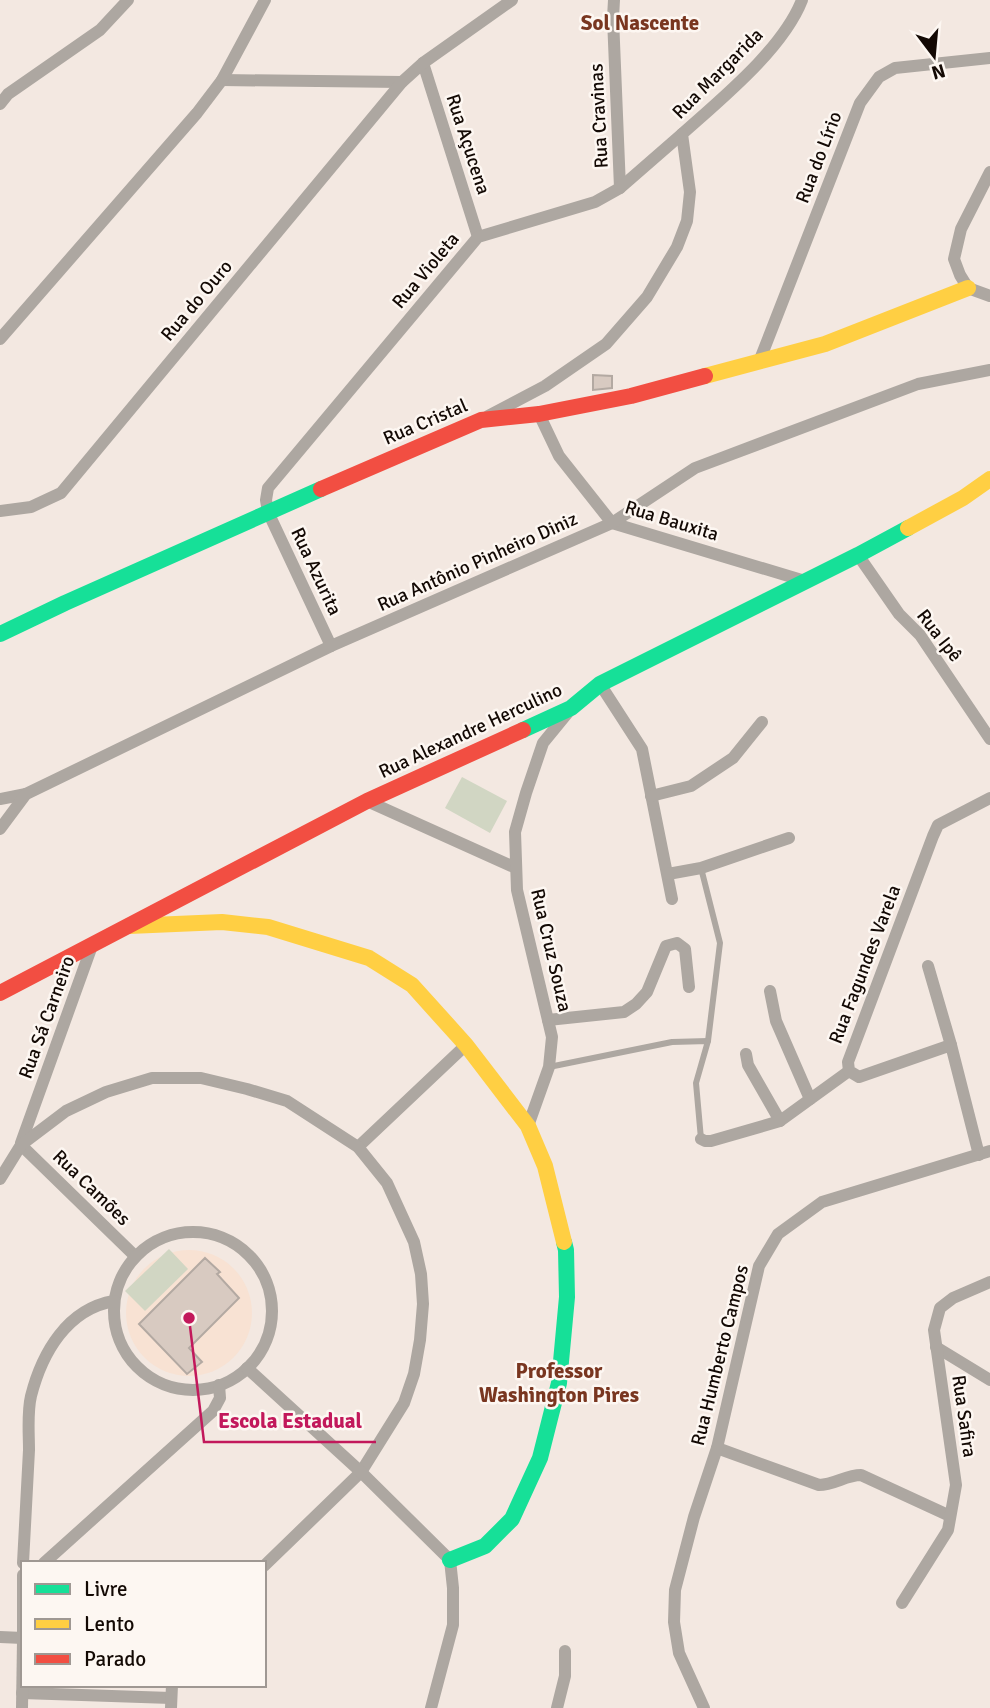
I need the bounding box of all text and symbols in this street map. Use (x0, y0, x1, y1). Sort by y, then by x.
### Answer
district label: Sol Nascente (581, 10, 699, 36)
north arrow (899, 21, 969, 91)
street label: Rua Margarida (667, 23, 768, 124)
text: N (929, 58, 948, 85)
street label: Rua Cravinas (584, 63, 614, 169)
street label: Rua Açucena (441, 91, 496, 198)
street label: Rua do Lírio (790, 108, 847, 207)
street label: Rua Violeta (387, 228, 465, 314)
street label: Rua do Ouro (156, 255, 238, 346)
street label: Rua Cristal (380, 393, 471, 450)
street label: Rua Bauxita (622, 495, 722, 547)
street label: Rua Antônio Pinheiro Diniz (374, 507, 581, 617)
street label: Rua Azurita (285, 524, 347, 619)
street label: Rua Ipê (911, 604, 967, 667)
street label: Rua Alexandre Herculino (375, 678, 566, 784)
street label: Rua Fagundes Varela (824, 882, 906, 1047)
street label: Rua Cruz Souza (525, 886, 577, 1014)
street label: Rua Sá Carneiro (14, 952, 80, 1082)
street label: Rua Camões (47, 1145, 135, 1231)
street label: Rua Humberto Campos (686, 1262, 754, 1448)
district label: Professor Washington Pires (479, 1358, 639, 1408)
street label: Rua Safira (946, 1373, 982, 1459)
callout: Escola Estadual (204, 1400, 376, 1442)
text: Escola Estadual (218, 1408, 363, 1434)
legend (21, 1561, 266, 1687)
text: Livre (84, 1576, 127, 1602)
text: Lento (84, 1611, 134, 1637)
text: Parado (84, 1646, 146, 1672)

